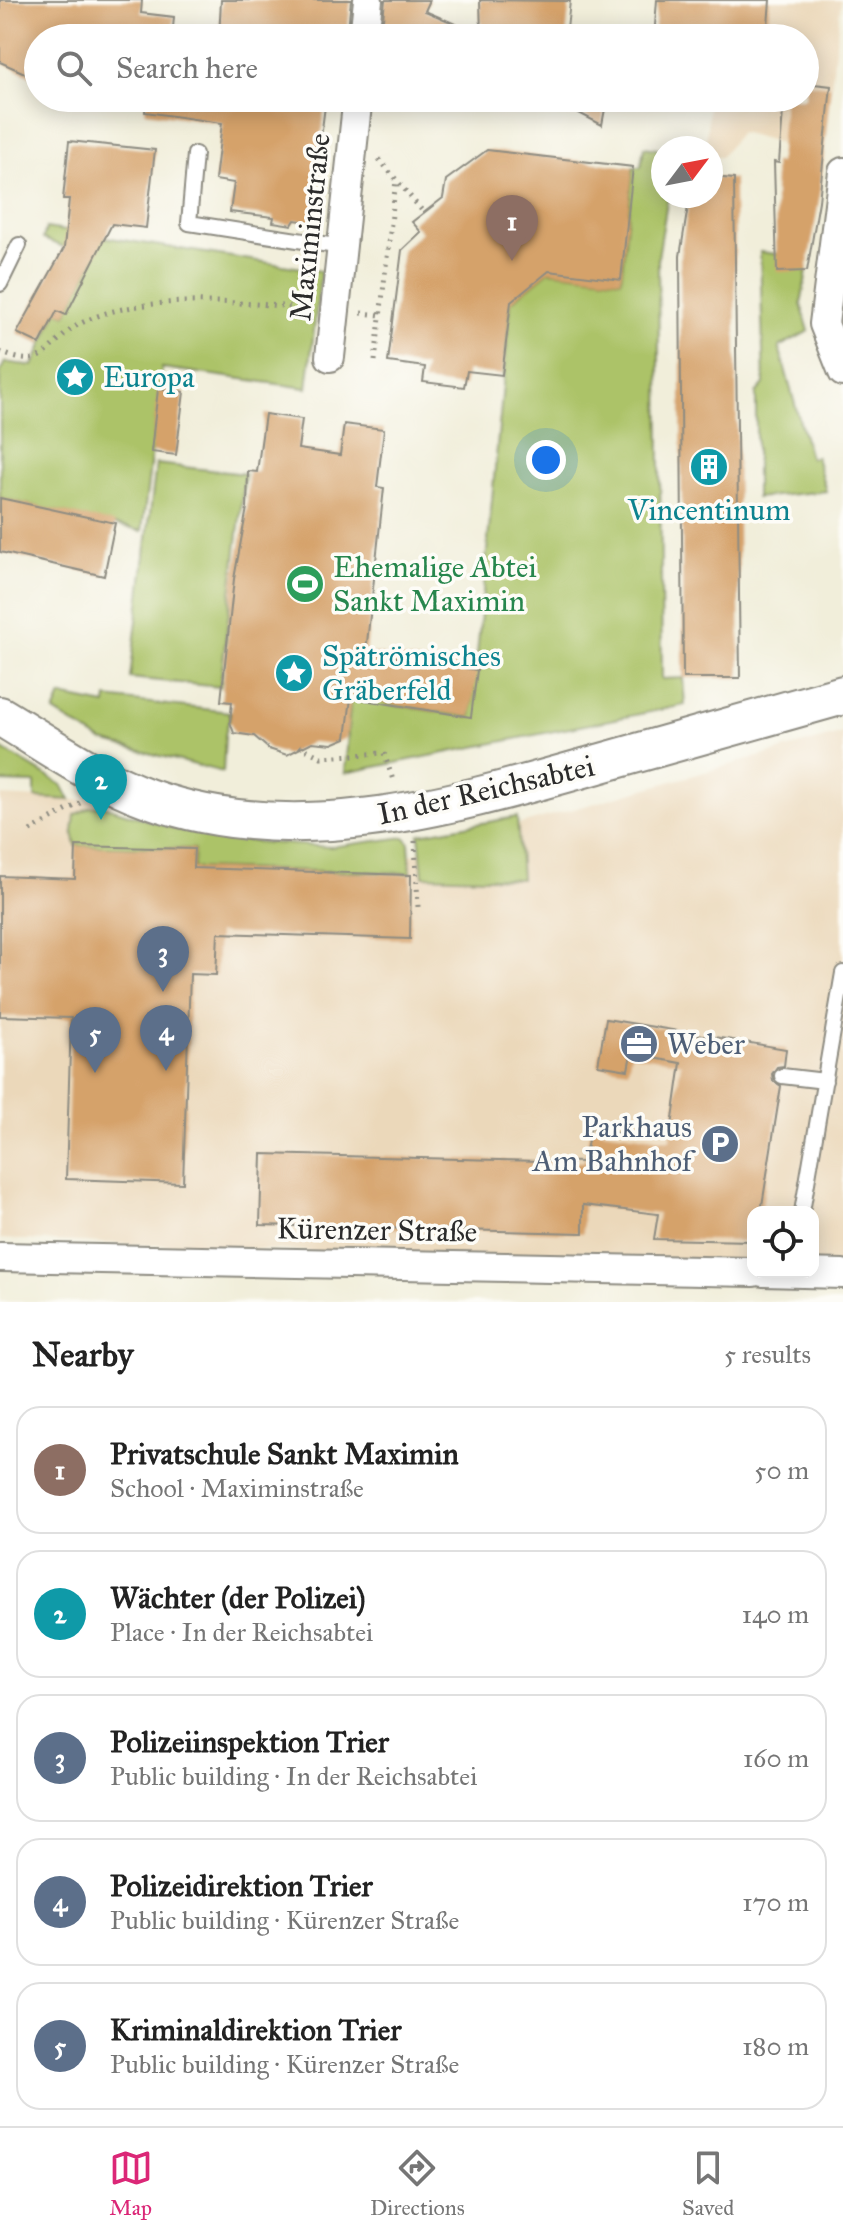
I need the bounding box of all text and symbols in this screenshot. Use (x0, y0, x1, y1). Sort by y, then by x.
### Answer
search box (24, 24, 819, 112)
icon: search (52, 46, 96, 90)
text: Search here (116, 50, 258, 86)
street label: Maximinstraße (282, 131, 338, 323)
north arrow (651, 136, 723, 208)
pin: 1 (486, 195, 538, 261)
place icon: Europa (54, 356, 96, 398)
place label: Europa (103, 359, 195, 395)
your location (526, 440, 566, 480)
building icon: Vincentinum (688, 446, 730, 488)
place label: Vincentinum (627, 492, 790, 528)
place label: Ehemalige Abtei Sankt Maximin (333, 549, 537, 619)
sports icon: Ehemalige Abtei Sankt Maximin (284, 563, 326, 605)
place label: Spätrömisches Gräberfeld (322, 638, 501, 708)
place icon: Spätrömisches Gräberfeld (273, 652, 315, 694)
street label: In der Reichsabtei (374, 748, 598, 832)
pin: 2 (75, 754, 127, 820)
pin: 3 (137, 926, 189, 992)
pin: 4 (140, 1005, 192, 1071)
pin: 5 (69, 1007, 121, 1073)
office icon: Weber (618, 1023, 660, 1065)
place label: Weber (667, 1026, 746, 1062)
place label: Parkhaus Am Bahnhof (531, 1109, 697, 1179)
parking icon: Parkhaus Am Bahnhof (699, 1123, 741, 1165)
map controls (747, 1206, 819, 1278)
button: locate (747, 1206, 819, 1278)
street label: Kürenzer Straße (276, 1210, 478, 1250)
text: Nearby (32, 1334, 134, 1375)
text: 5 results (724, 1338, 811, 1370)
text: Privatschule Sankt Maximin (110, 1436, 459, 1472)
text: 1 (55, 1454, 65, 1486)
text: 50 m (754, 1454, 809, 1486)
text: School · Maximinstraße (110, 1472, 364, 1504)
text: Wächter (der Polizei) (110, 1580, 366, 1616)
text: 2 (54, 1598, 66, 1630)
text: 140 m (742, 1598, 809, 1630)
text: Place · In der Reichsabtei (110, 1616, 373, 1648)
text: Polizeiinspektion Trier (110, 1724, 389, 1760)
text: 3 (55, 1742, 65, 1774)
text: 160 m (743, 1742, 809, 1774)
text: Public building · In der Reichsabtei (110, 1760, 477, 1792)
text: Polizeidirektion Trier (110, 1868, 373, 1904)
text: 4 (53, 1886, 67, 1918)
text: 170 m (742, 1886, 809, 1918)
text: Public building · Kürenzer Straße (110, 1904, 459, 1936)
text: Kriminaldirektion Trier (110, 2012, 401, 2048)
text: 5 (54, 2030, 66, 2062)
text: 180 m (742, 2030, 809, 2062)
text: Public building · Kürenzer Straße (110, 2048, 459, 2080)
tab: Map (109, 2146, 153, 2221)
tab: Directions (370, 2146, 465, 2221)
tab: Saved (682, 2146, 734, 2221)

